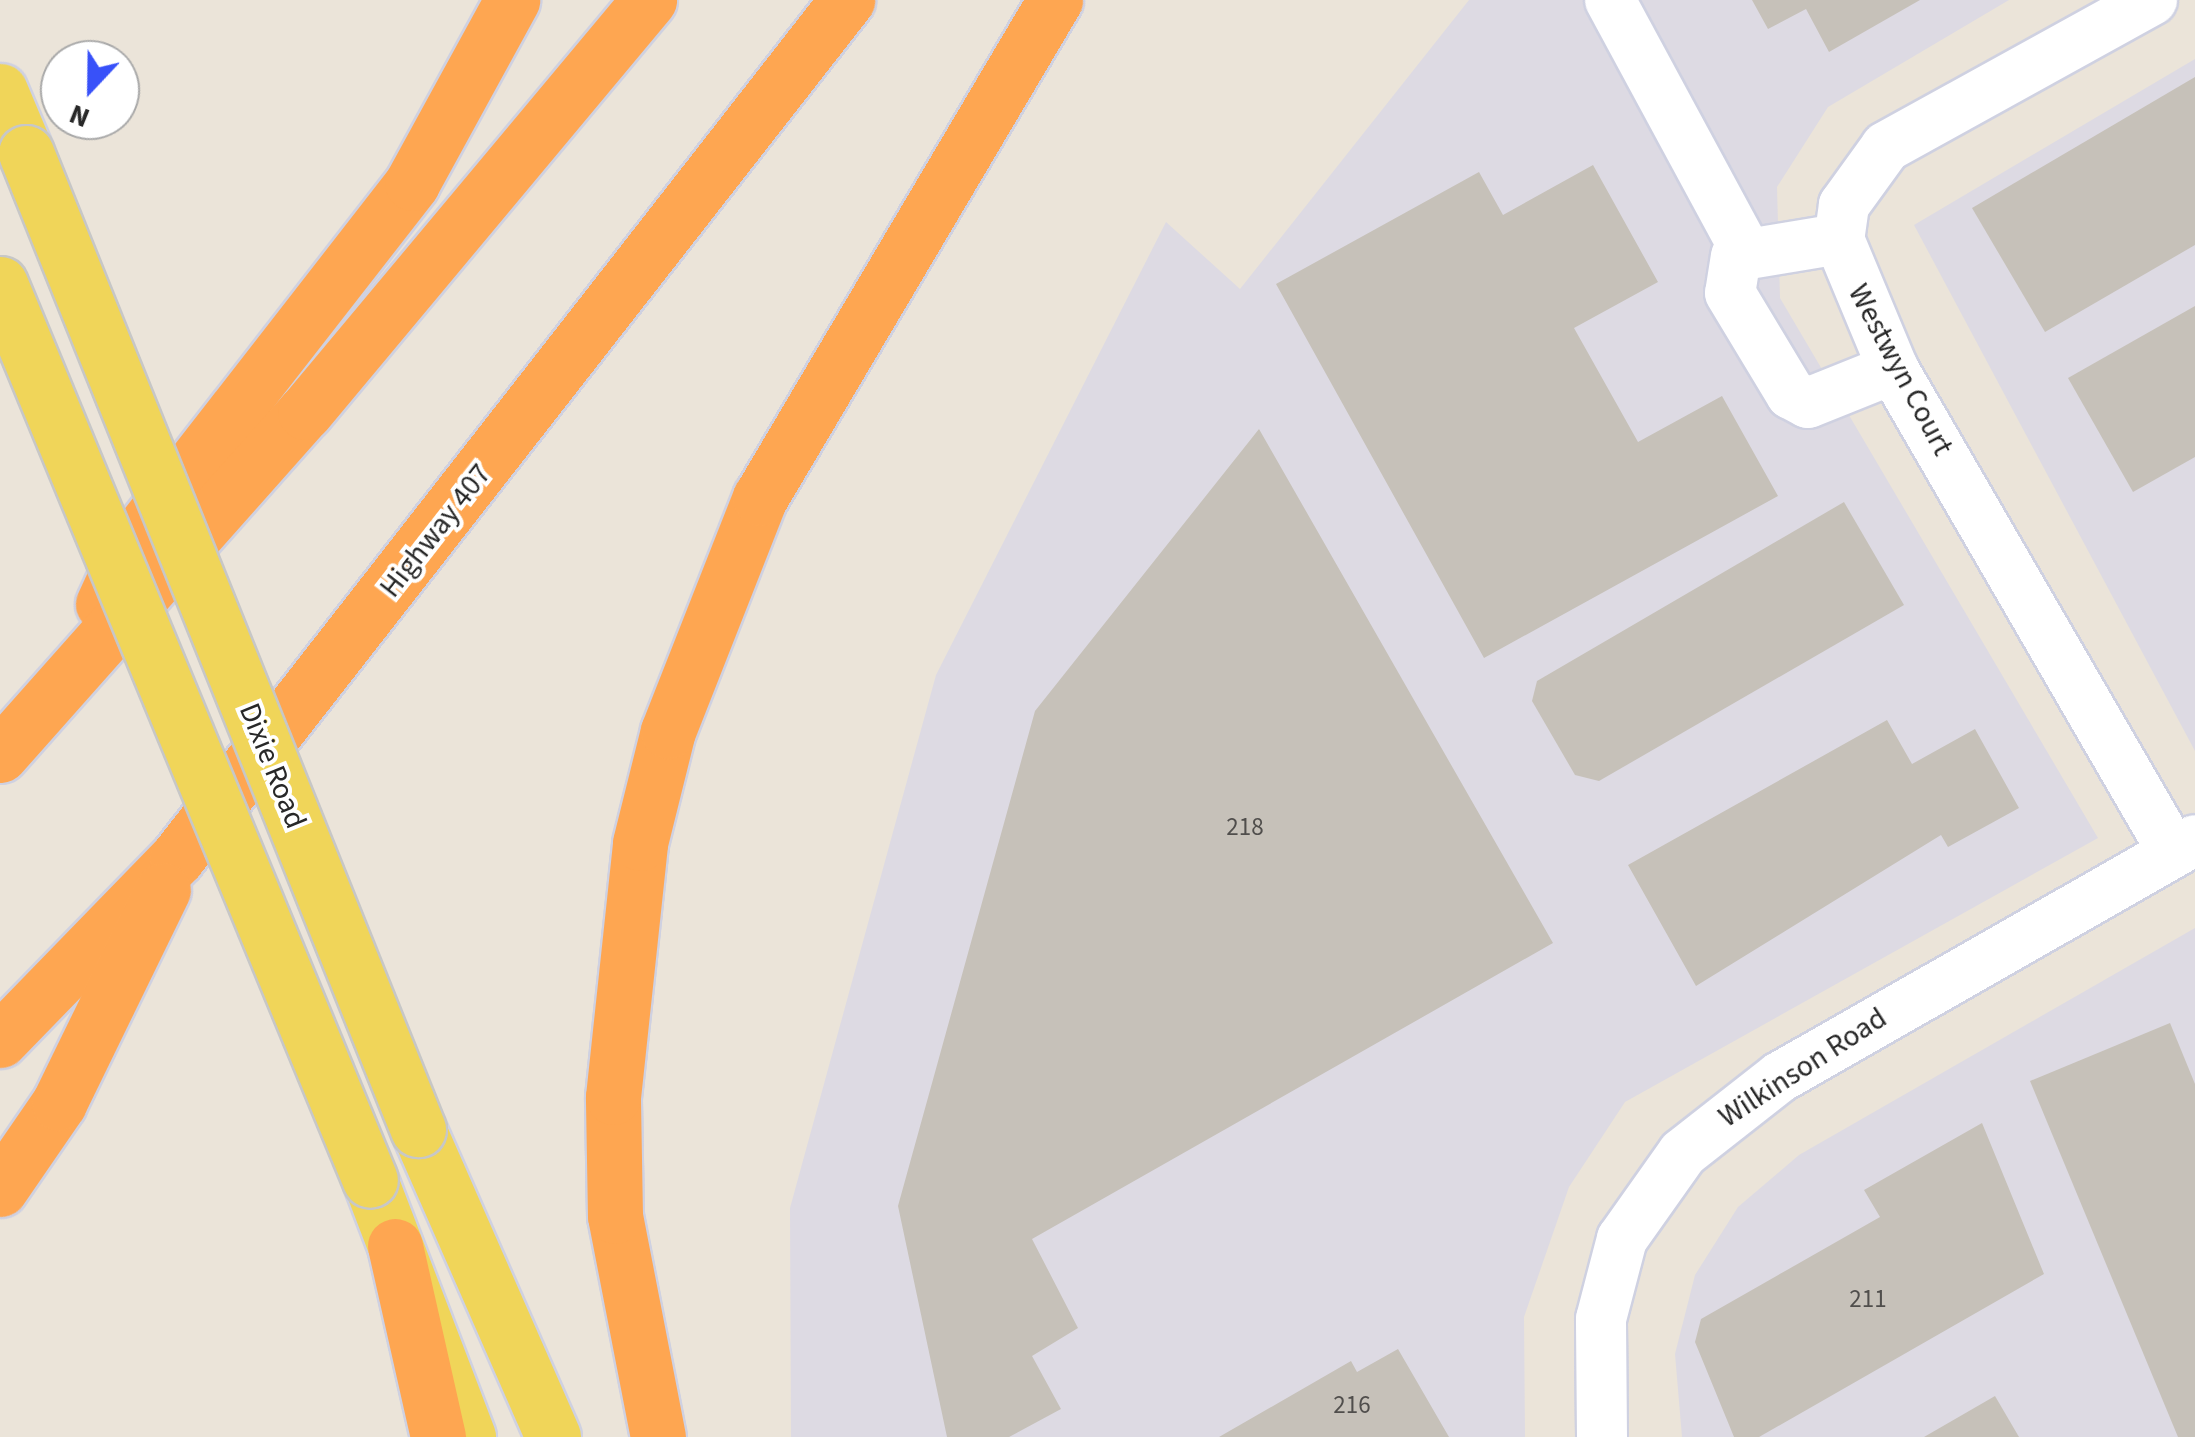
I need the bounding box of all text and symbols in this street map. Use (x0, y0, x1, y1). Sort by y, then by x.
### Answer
north arrow (40, 40, 140, 140)
text: N (63, 94, 96, 138)
street label: Westwyn Court (1840, 278, 1960, 462)
street label: Highway 407 (373, 457, 499, 605)
street label: Dixie Road (231, 698, 313, 834)
house number: 218 (1226, 812, 1264, 842)
street label: Wilkinson Road (1712, 1000, 1894, 1136)
house number: 211 (1849, 1284, 1887, 1314)
house number: 216 (1333, 1390, 1371, 1420)

